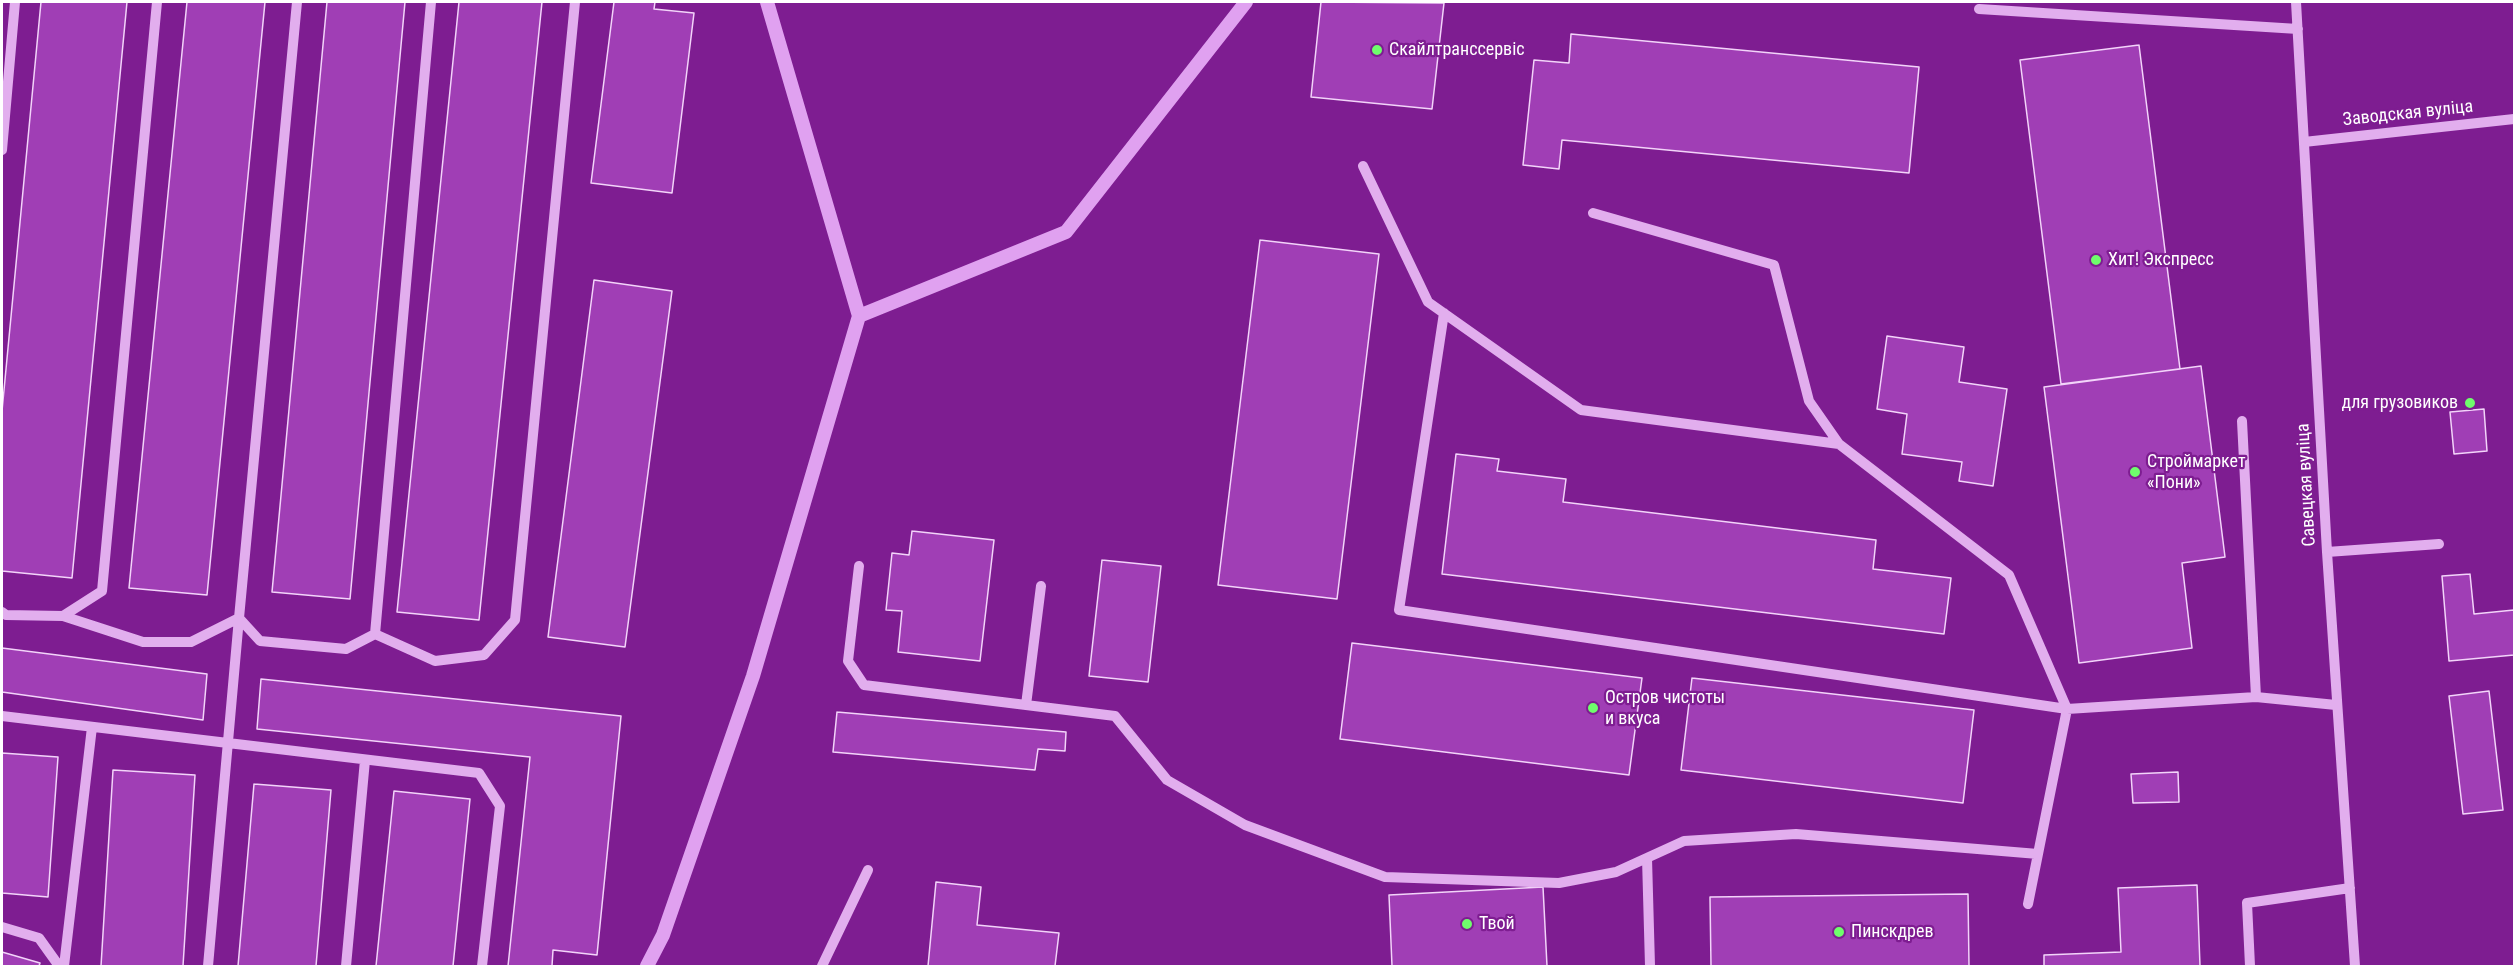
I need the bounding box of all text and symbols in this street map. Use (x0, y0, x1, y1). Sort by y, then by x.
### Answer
place label: Скайлтранссервіс (1389, 39, 1525, 61)
marker: Скайлтранссервіс (1370, 43, 1384, 57)
street label: Заводская вуліца (2342, 96, 2474, 132)
place label: Хит! Экспресс (2108, 249, 2214, 271)
marker: Хит! Экспресс (2089, 253, 2103, 267)
place label: для грузовиков (2342, 392, 2458, 414)
marker: для грузовиков (2463, 396, 2477, 410)
street label: Савецкая вуліца (2293, 423, 2321, 547)
place label: Строймаркет «Пони» (2147, 451, 2246, 494)
marker: Строймаркет «Пони» (2128, 465, 2142, 479)
place label: Остров чистоты и вкуса (1605, 687, 1725, 730)
marker: Остров чистоты и вкуса (1586, 701, 1600, 715)
place label: Твой (1479, 913, 1515, 935)
marker: Твой (1460, 917, 1474, 931)
place label: Пинскдрев (1851, 921, 1933, 943)
marker: Пинскдрев (1832, 925, 1846, 939)

